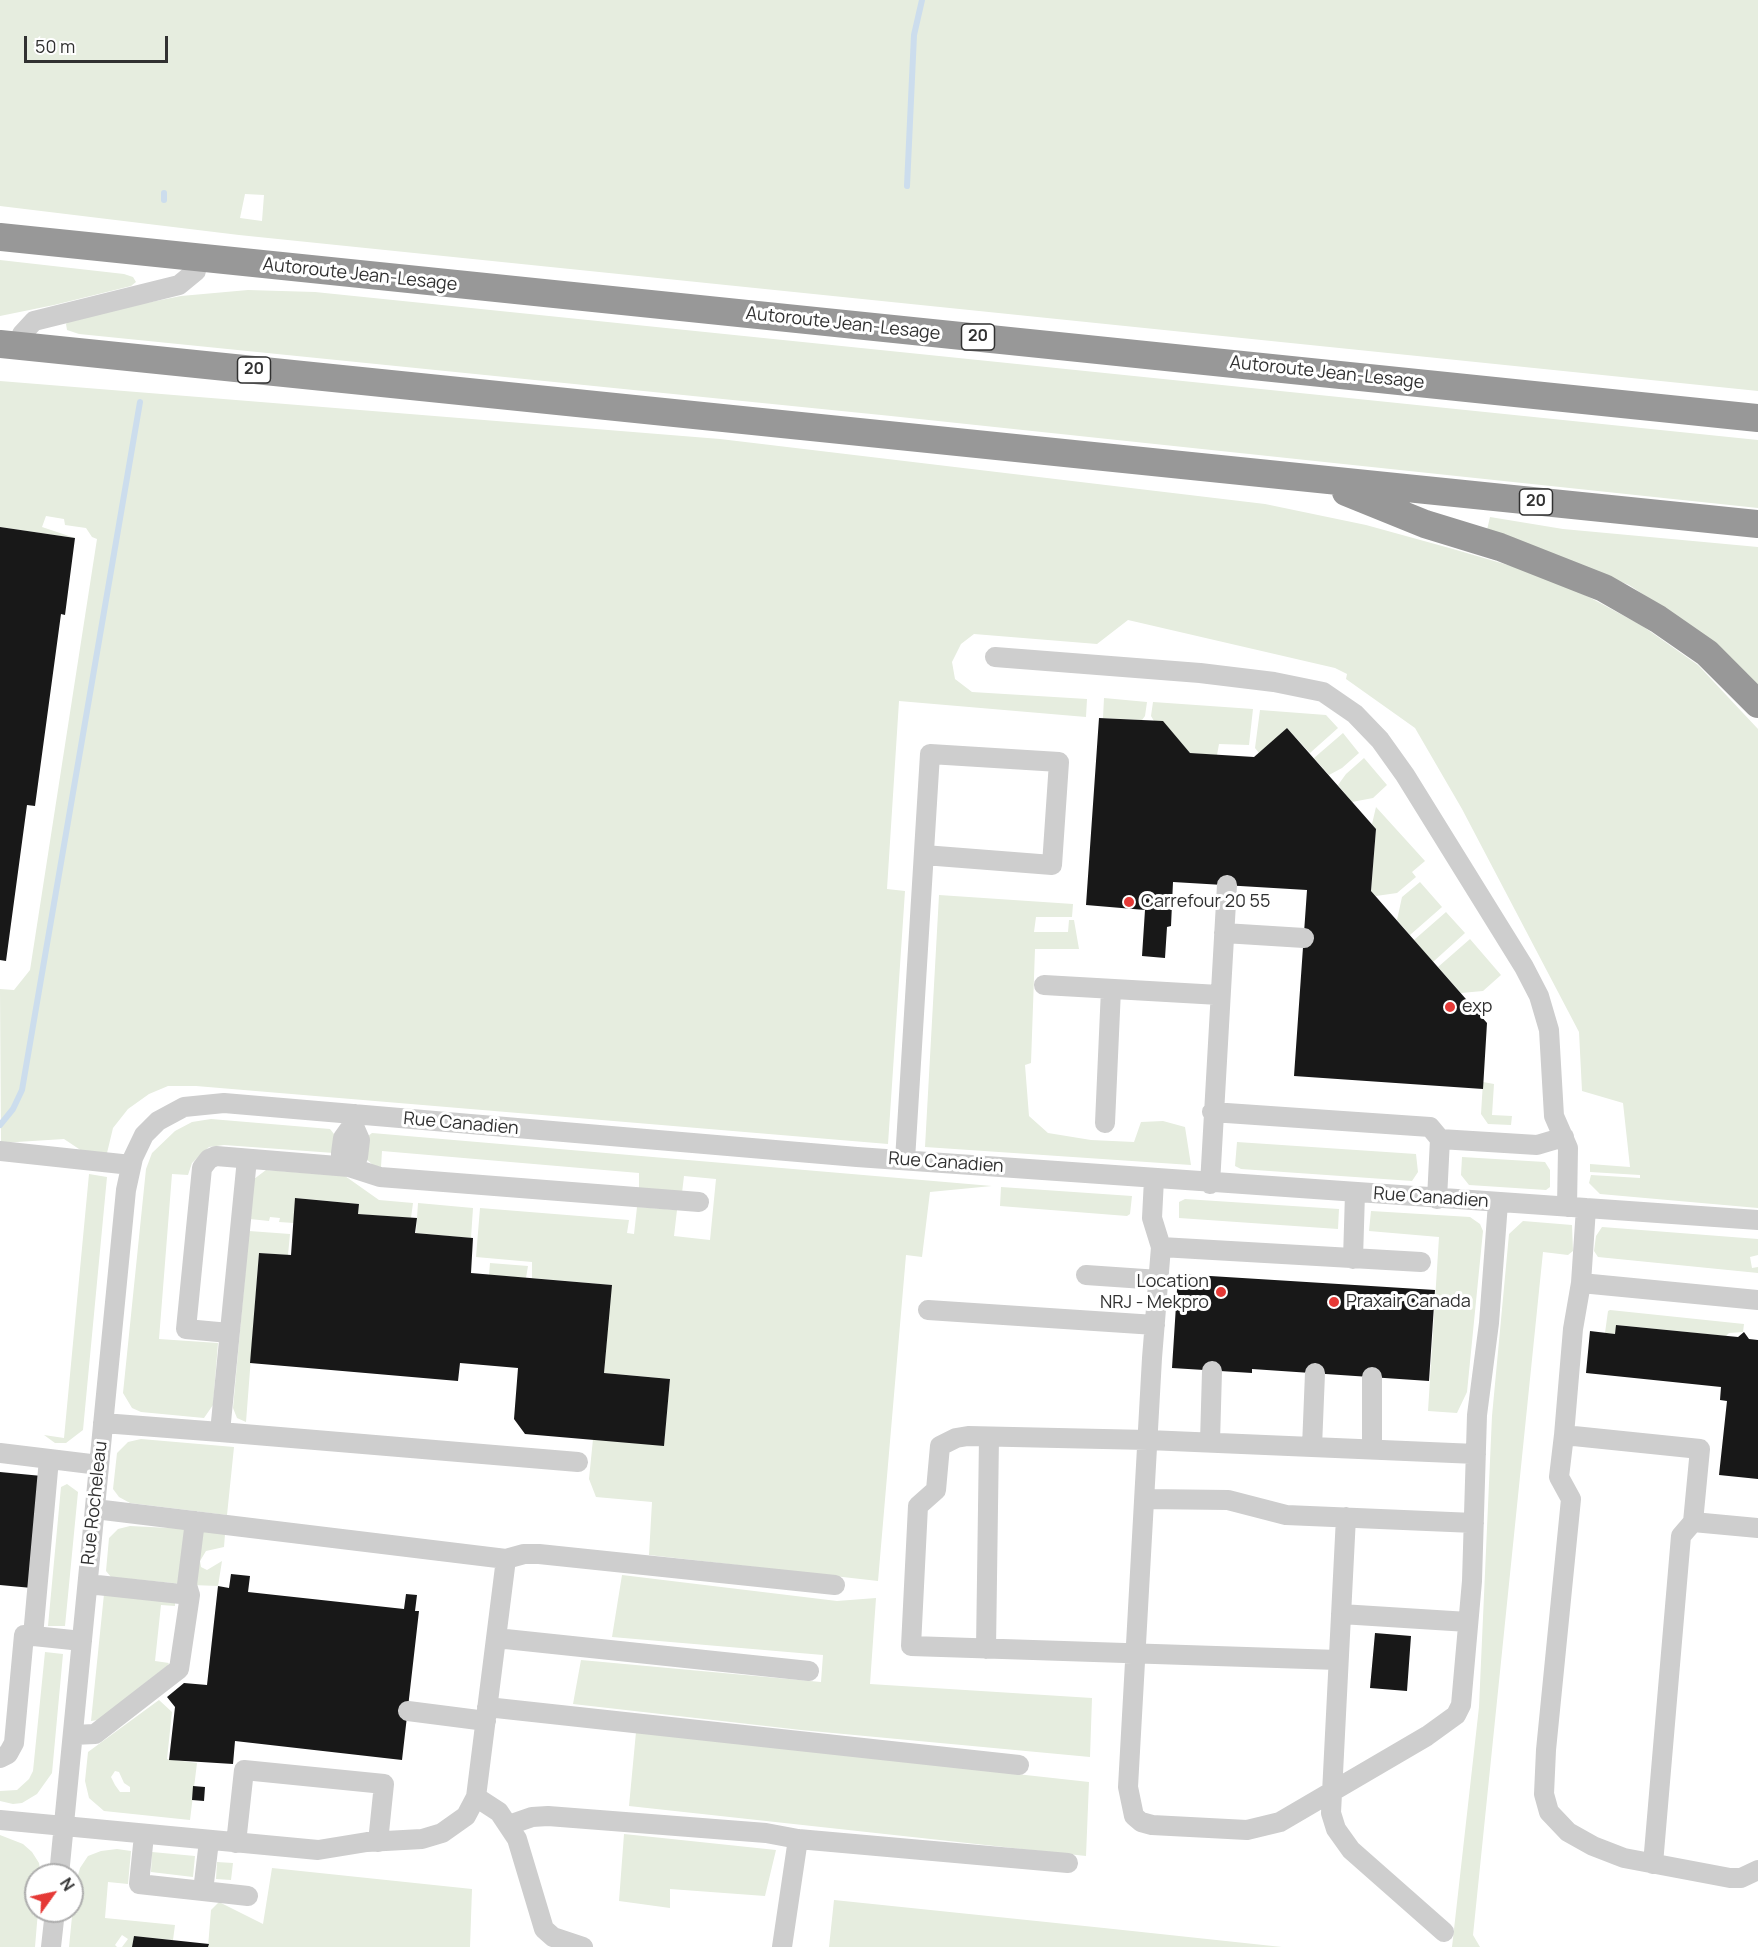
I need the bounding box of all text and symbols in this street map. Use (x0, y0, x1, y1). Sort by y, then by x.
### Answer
scale bar (27, 24, 171, 62)
text: 50 m (35, 34, 75, 58)
street label: Autoroute Jean-Lesage (262, 254, 458, 296)
street label: Autoroute Jean-Lesage (745, 303, 941, 345)
road number: 20 (962, 324, 994, 350)
street label: Autoroute Jean-Lesage (1229, 352, 1425, 394)
road number: 20 (238, 357, 270, 383)
road number: 20 (1520, 489, 1552, 515)
place label: Carrefour 20 55 (1141, 891, 1270, 913)
marker: Carrefour 20 55 (1122, 895, 1136, 909)
place label: exp (1462, 996, 1492, 1018)
marker: exp (1443, 1000, 1457, 1014)
street label: Rue Canadien (403, 1108, 519, 1140)
street label: Rue Canadien (888, 1148, 1004, 1178)
street label: Rue Canadien (1373, 1183, 1489, 1213)
place label: Location NRJ - Mekpro (1100, 1271, 1209, 1314)
marker: Location NRJ - Mekpro (1214, 1285, 1228, 1299)
place label: Praxair Canada (1346, 1291, 1471, 1313)
marker: Praxair Canada (1327, 1295, 1341, 1309)
street label: Rue Rocheleau (78, 1440, 112, 1566)
north arrow (24, 1863, 84, 1923)
text: N (55, 1873, 80, 1895)

